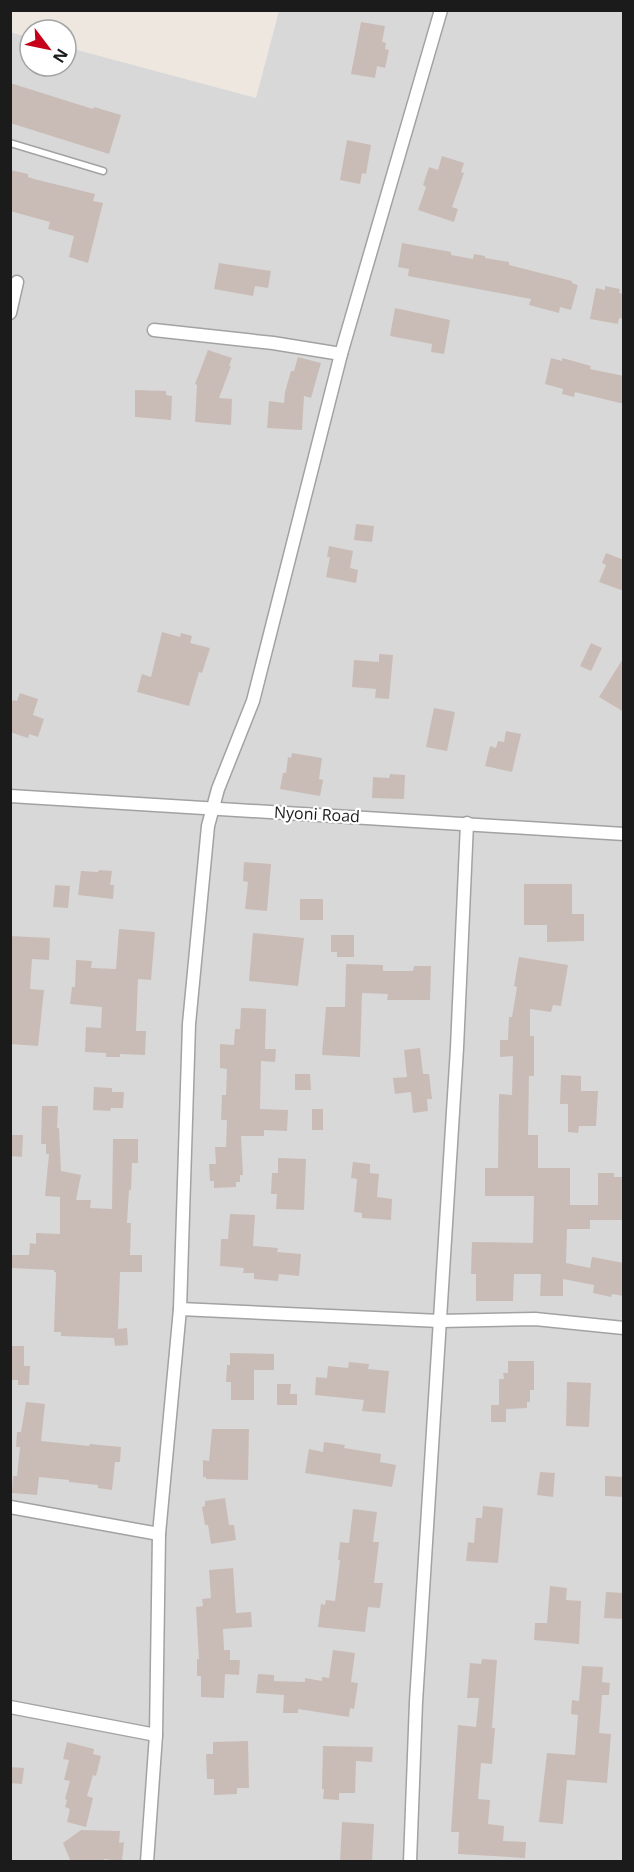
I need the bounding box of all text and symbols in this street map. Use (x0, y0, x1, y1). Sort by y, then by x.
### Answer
north arrow (18, 18, 78, 78)
text: N (48, 45, 73, 67)
street label: Nyoni Road (274, 801, 360, 827)

